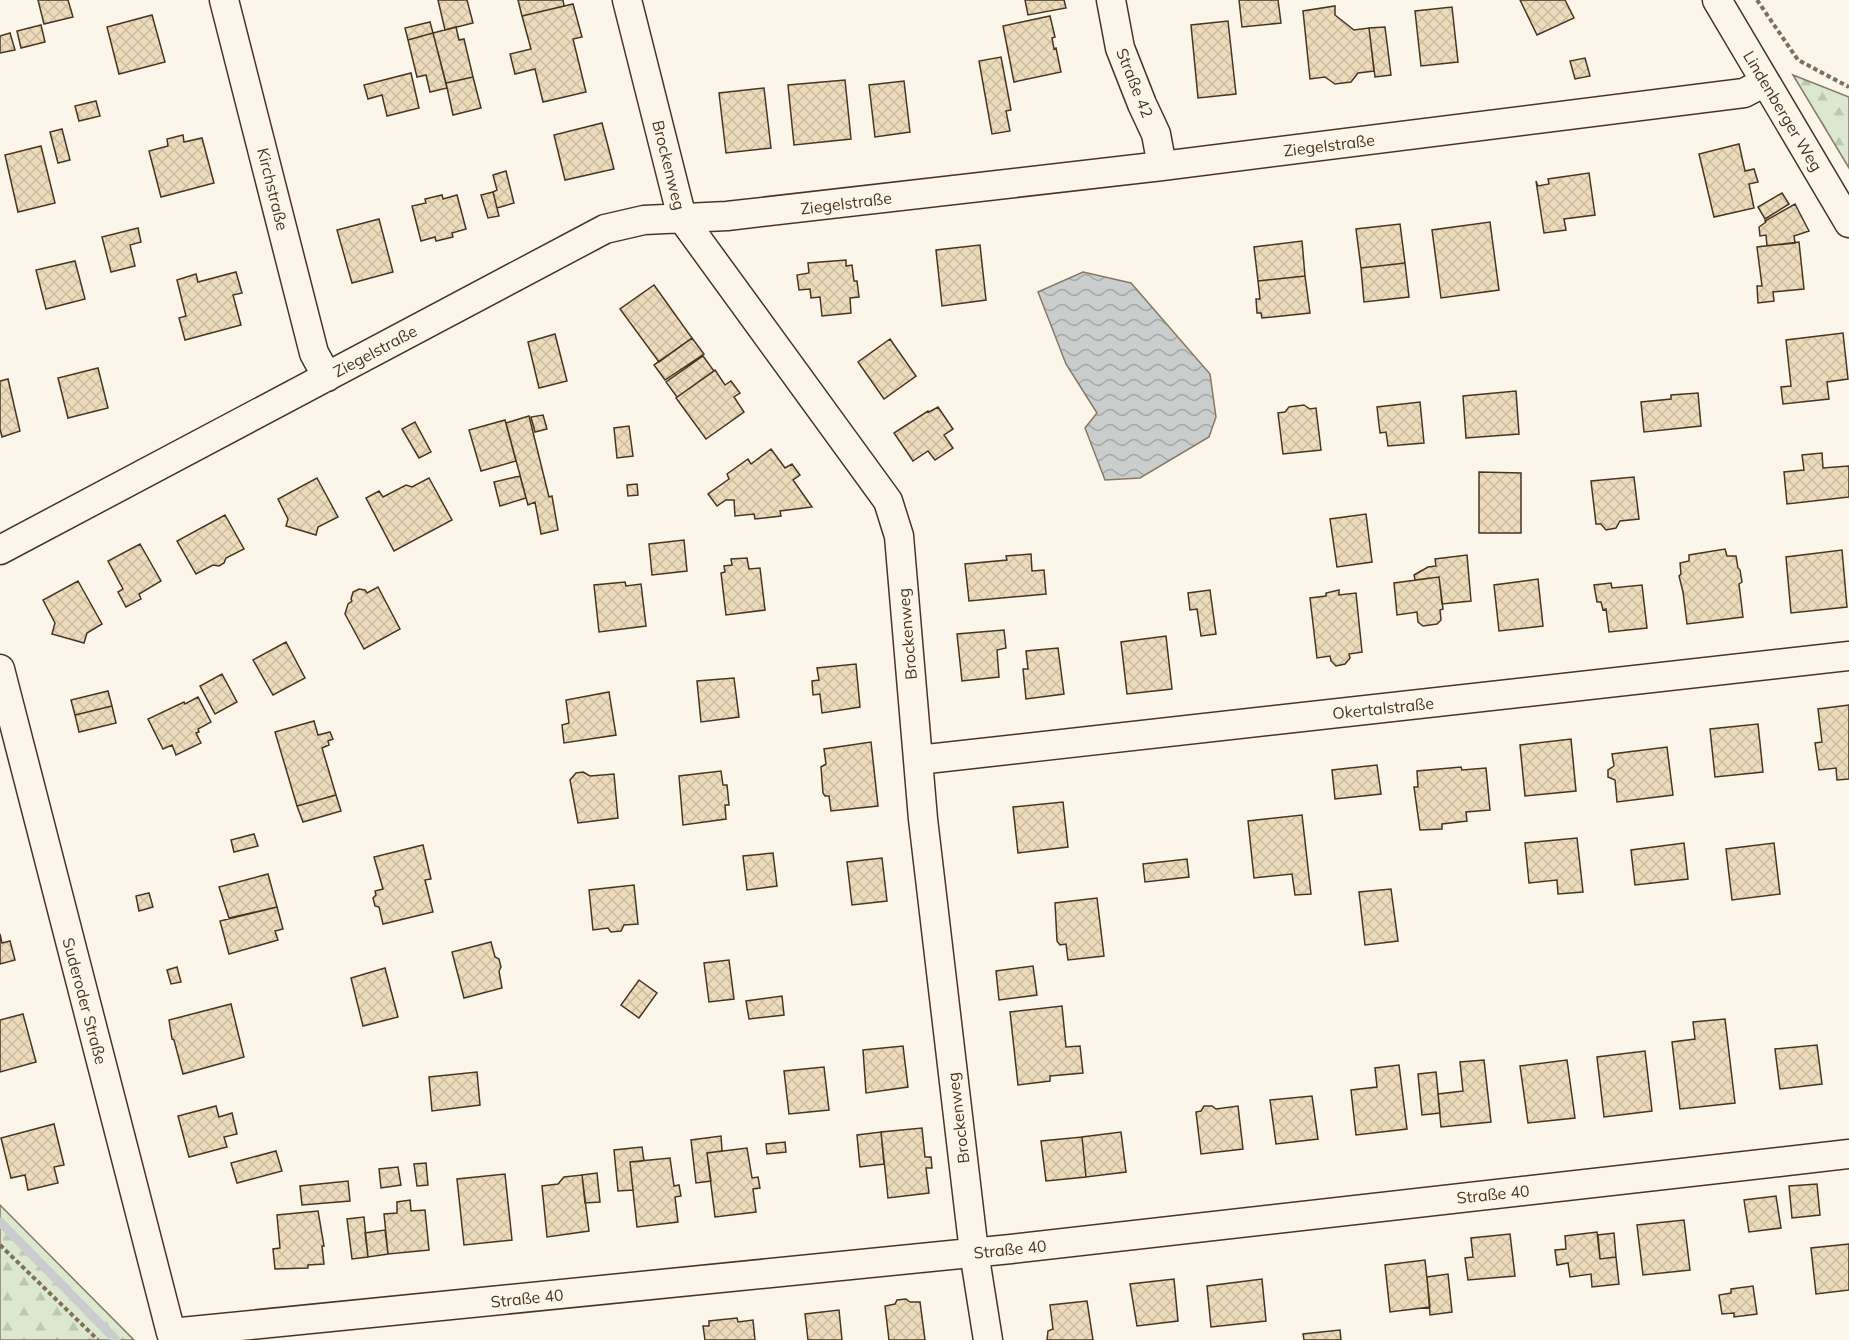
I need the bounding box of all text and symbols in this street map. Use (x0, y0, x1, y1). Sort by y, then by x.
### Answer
street label: Straße 42 (1112, 45, 1158, 121)
street label: Lindenberger Weg (1739, 47, 1827, 175)
street label: Brockenweg (648, 118, 690, 212)
street label: Ziegelstraße (1282, 129, 1376, 161)
street label: Kirchstraße (253, 146, 293, 232)
street label: Ziegelstraße (799, 187, 893, 219)
street label: Ziegelstraße (330, 321, 420, 381)
street label: Brockenweg (893, 587, 921, 681)
street label: Okertalstraße (1331, 693, 1435, 723)
street label: Suderoder Straße (58, 935, 112, 1067)
street label: Brockenweg (942, 1071, 974, 1165)
street label: Straße 40 (1456, 1180, 1530, 1208)
street label: Straße 40 (973, 1235, 1047, 1263)
street label: Straße 40 (490, 1284, 564, 1312)

